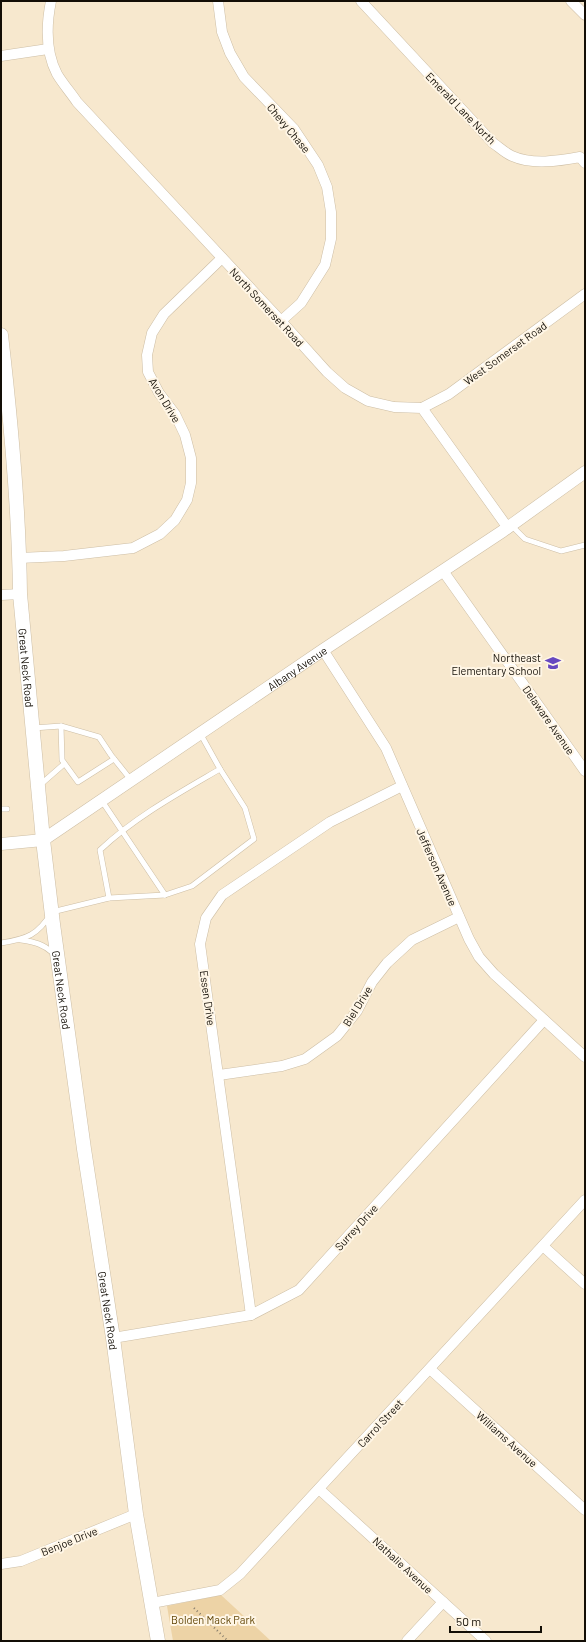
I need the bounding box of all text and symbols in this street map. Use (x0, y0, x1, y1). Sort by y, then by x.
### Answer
street label: Emerald Lane North (423, 69, 499, 147)
street label: Chevy Chase (265, 101, 313, 155)
street label: North Somerset Road (227, 265, 307, 349)
street label: West Somerset Road (461, 319, 549, 387)
street label: Avon Drive (147, 375, 184, 425)
street label: Great Neck Road (17, 628, 37, 708)
street label: Albany Avenue (265, 643, 329, 692)
place label: Northeast Elementary School (451, 651, 541, 677)
school or university icon: Northeast Elementary School (544, 654, 562, 672)
street label: Delaware Avenue (520, 683, 578, 757)
street label: Jefferson Avenue (414, 826, 460, 908)
street label: Great Neck Road (50, 950, 74, 1030)
street label: Essen Drive (198, 970, 218, 1027)
street label: Biel Drive (340, 983, 374, 1028)
street label: Surrey Drive (332, 1201, 380, 1253)
street label: Great Neck Road (96, 1270, 121, 1351)
street label: Carrol Street (354, 1396, 406, 1450)
street label: Williams Avenue (474, 1408, 540, 1470)
street label: Benjoe Drive (39, 1524, 99, 1558)
street label: Nathalie Avenue (370, 1534, 436, 1596)
scale bar (450, 1608, 541, 1634)
park label: Bolden Mack Park (171, 1613, 255, 1626)
text: 50 m (456, 1614, 481, 1628)

